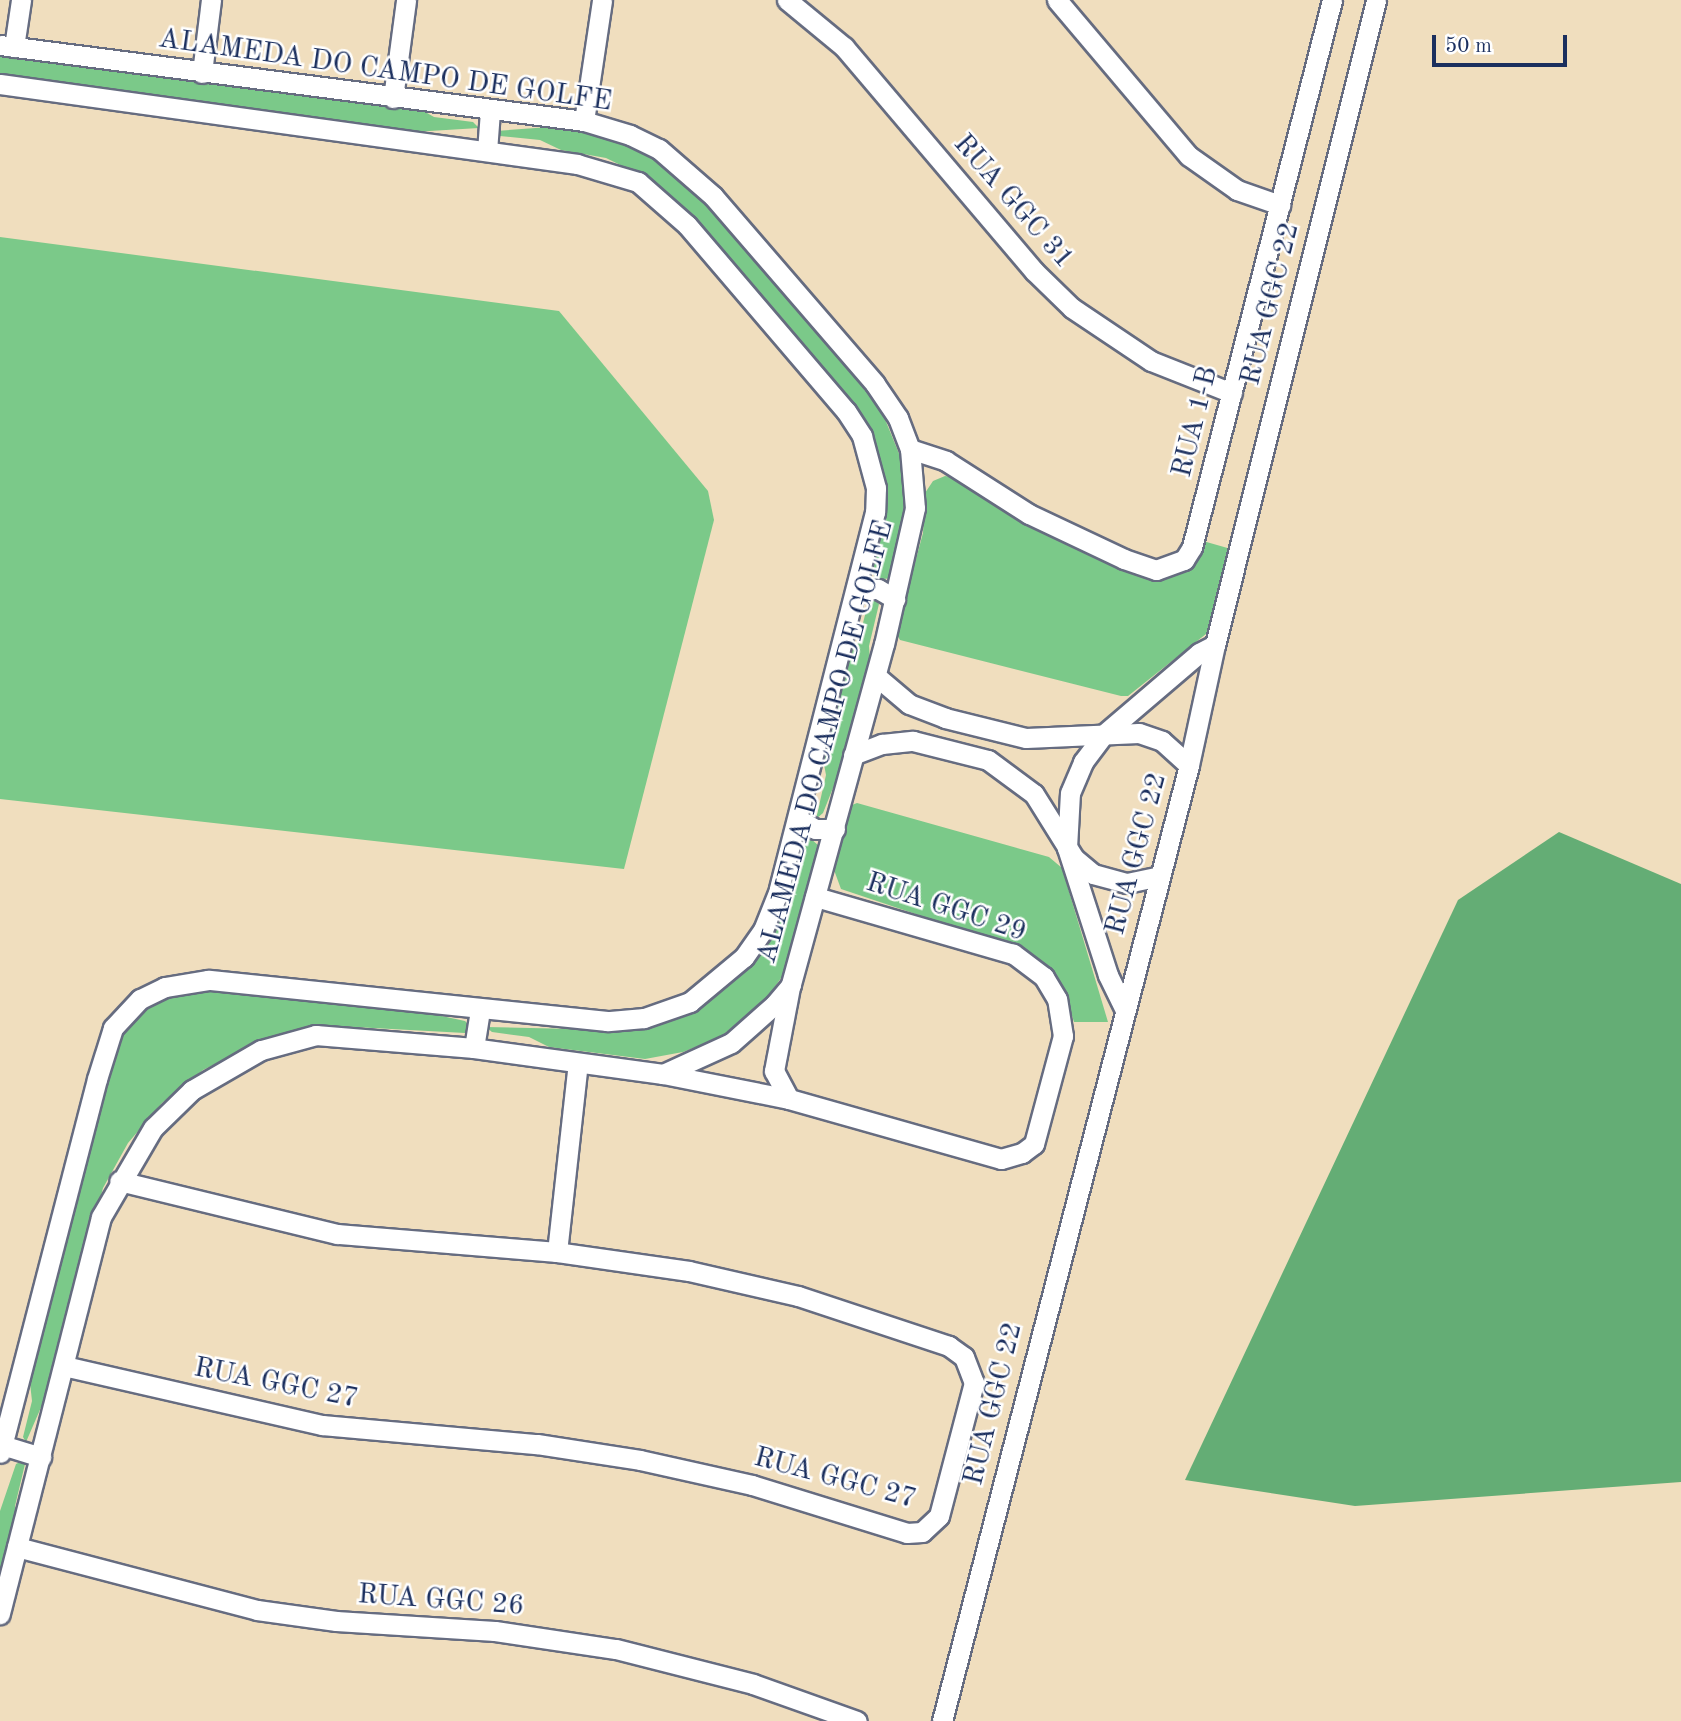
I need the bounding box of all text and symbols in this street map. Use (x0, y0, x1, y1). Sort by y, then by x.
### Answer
scale bar (1436, 21, 1571, 65)
street label: ALAMEDA DO CAMPO DE GOLFE (156, 23, 614, 119)
text: 50 m (1445, 36, 1492, 57)
street label: RUA GGC 31 (946, 128, 1080, 276)
street label: RUA GGC 22 (1235, 219, 1307, 389)
street label: RUA 1-B (1166, 363, 1226, 481)
street label: ALAMEDA DO CAMPO DE GOLFE (751, 517, 901, 967)
street label: RUA GGC 22 (1099, 769, 1175, 939)
street label: RUA GGC 29 (861, 866, 1031, 950)
street label: RUA GGC 22 (958, 1319, 1030, 1489)
street label: RUA GGC 27 (191, 1352, 361, 1416)
street label: RUA GGC 27 (750, 1441, 920, 1517)
street label: RUA GGC 26 (357, 1578, 525, 1624)

